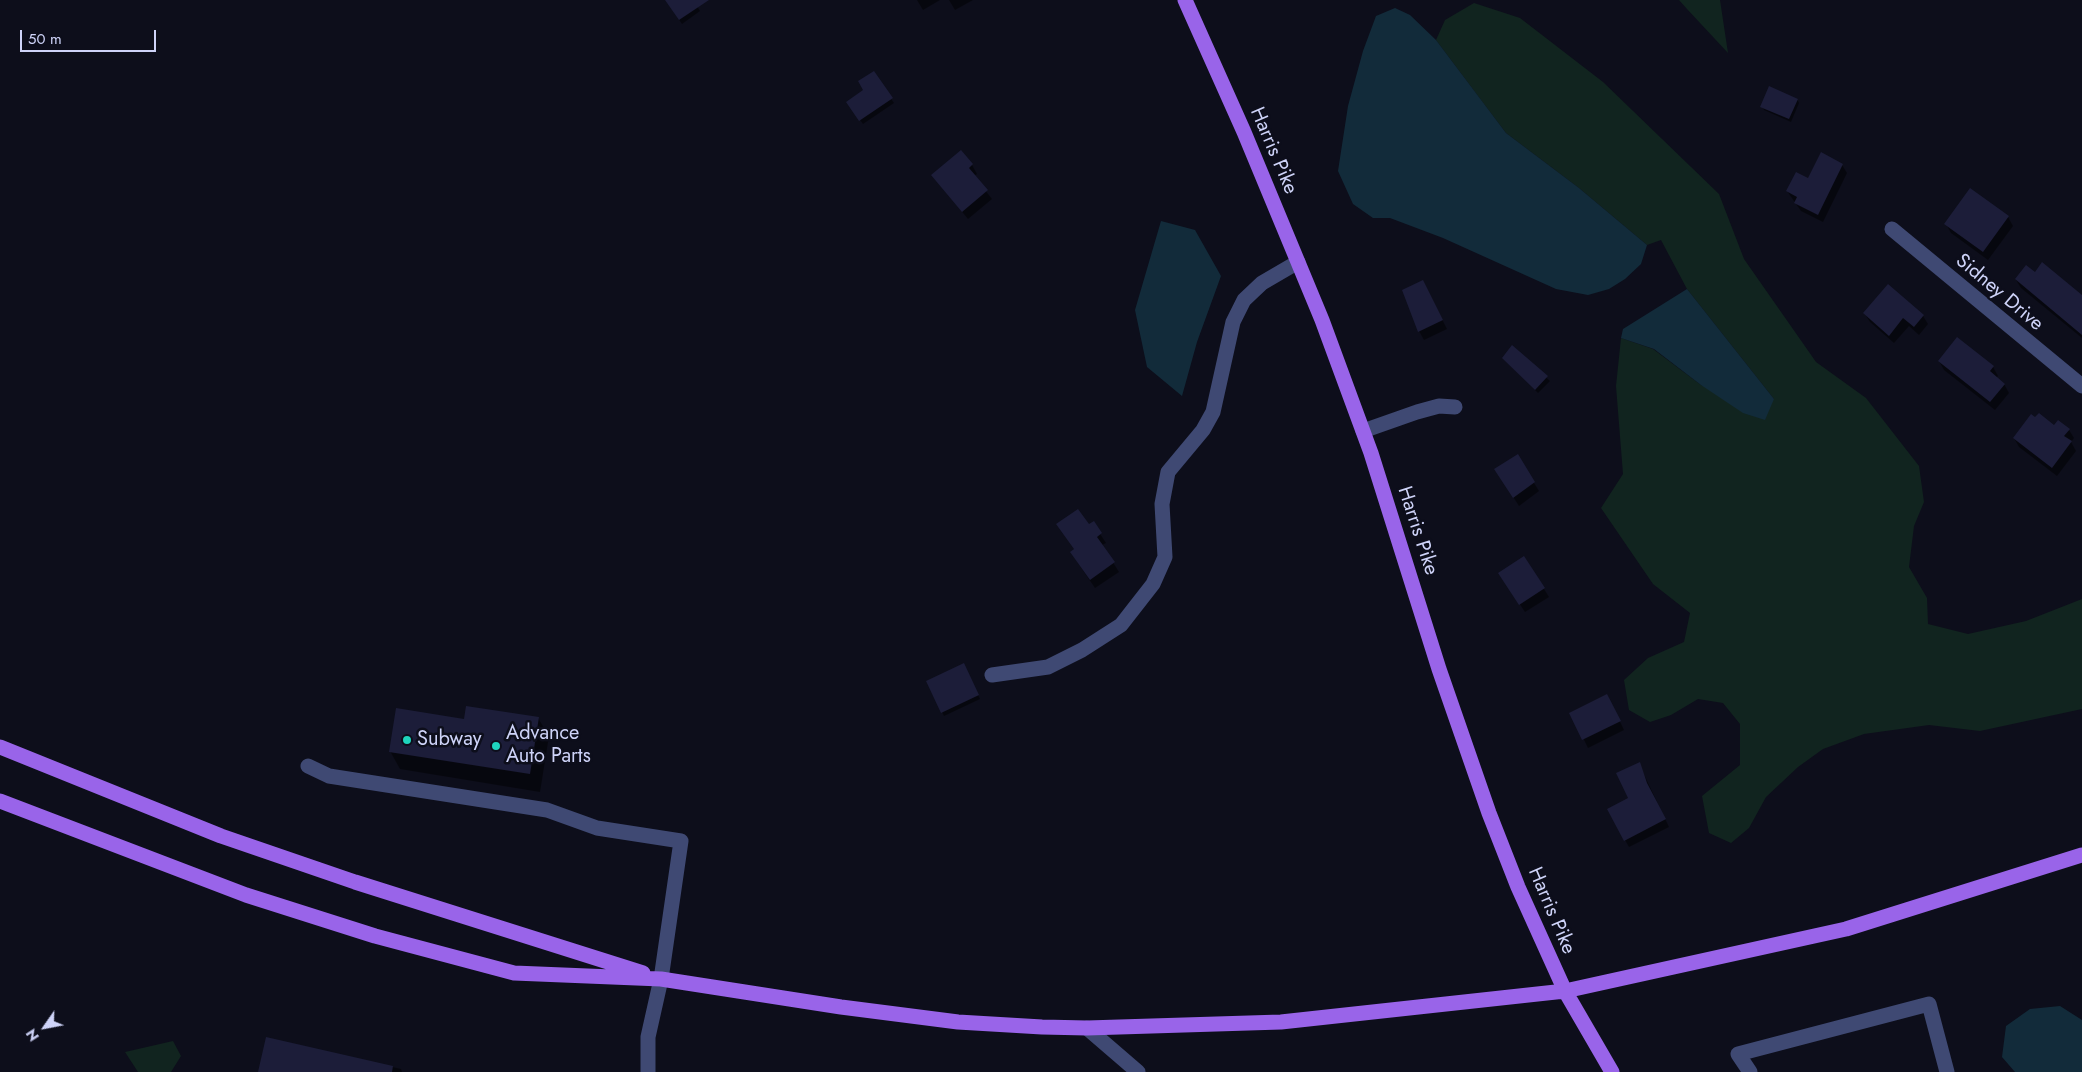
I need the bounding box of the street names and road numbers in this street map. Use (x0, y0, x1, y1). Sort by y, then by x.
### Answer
street label: Harris Pike (1244, 104, 1302, 198)
street label: Sidney Drive (1950, 249, 2048, 337)
street label: Harris Pike (1391, 484, 1443, 578)
street label: Harris Pike (1522, 864, 1580, 958)

